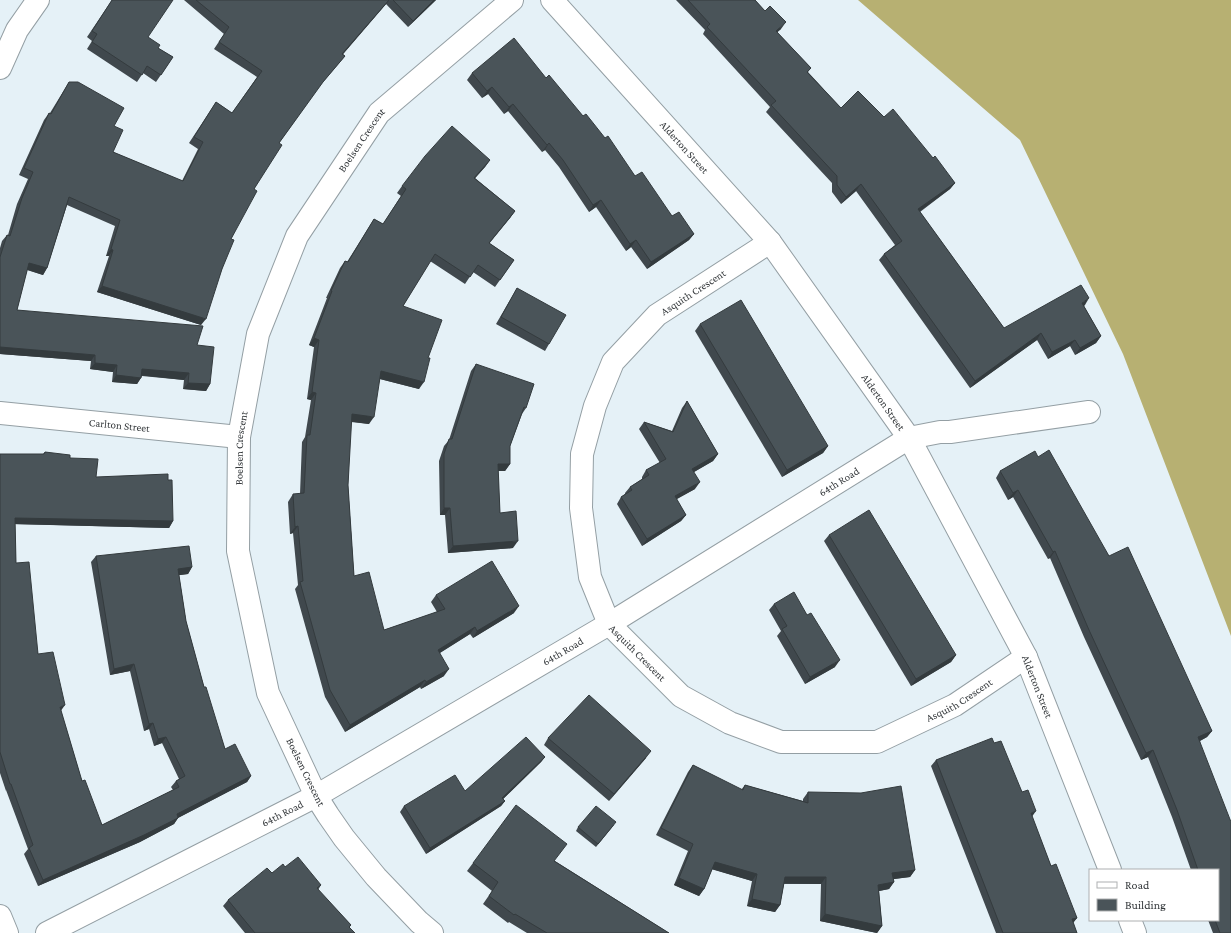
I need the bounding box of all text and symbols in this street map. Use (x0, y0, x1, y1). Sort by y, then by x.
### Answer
street label: Boelsen Crescent (336, 105, 387, 174)
street label: Alderton Street (658, 118, 711, 176)
street label: Asquith Crescent (658, 266, 728, 318)
street label: Alderton Street (859, 371, 908, 433)
street label: Boelsen Crescent (233, 410, 250, 485)
street label: Carlton Street (88, 416, 151, 434)
street label: 64th Road (816, 464, 861, 499)
street label: Asquith Crescent (607, 622, 669, 684)
street label: 64th Road (540, 634, 585, 668)
street label: Alderton Street (1020, 653, 1056, 720)
street label: Asquith Crescent (924, 675, 995, 724)
street label: Boelsen Crescent (284, 736, 328, 808)
street label: 64th Road (259, 797, 305, 829)
legend (1089, 869, 1219, 921)
text: Road (1125, 878, 1150, 892)
text: Building (1125, 898, 1166, 912)

